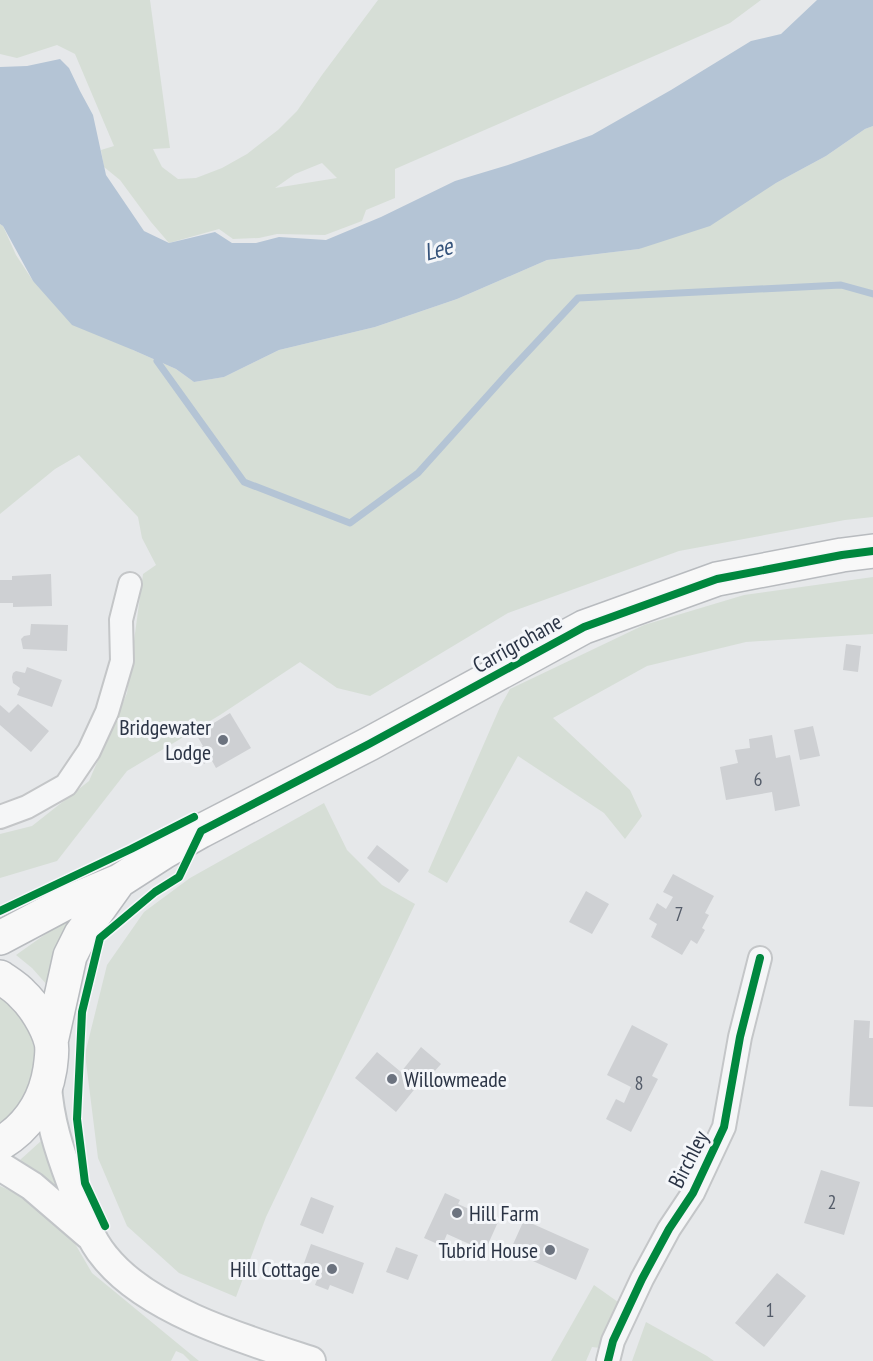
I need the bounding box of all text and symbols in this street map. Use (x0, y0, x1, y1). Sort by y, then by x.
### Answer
water label: Lee (420, 230, 458, 268)
street label: Carrigrohane (467, 607, 567, 679)
place label: Bridgewater Lodge (119, 713, 211, 766)
marker: Bridgewater Lodge (216, 733, 230, 747)
house number: 6 (754, 766, 763, 792)
house number: 7 (675, 901, 684, 927)
place label: Willowmeade (404, 1065, 507, 1093)
house number: 8 (635, 1070, 644, 1096)
marker: Willowmeade (385, 1072, 399, 1086)
street label: Birchley (662, 1125, 715, 1192)
house number: 2 (828, 1189, 837, 1215)
place label: Hill Farm (469, 1199, 539, 1227)
marker: Hill Farm (450, 1206, 464, 1220)
place label: Tubrid House (439, 1236, 538, 1264)
marker: Tubrid House (543, 1243, 557, 1257)
place label: Hill Cottage (230, 1255, 320, 1283)
marker: Hill Cottage (325, 1262, 339, 1276)
house number: 1 (766, 1297, 775, 1323)

